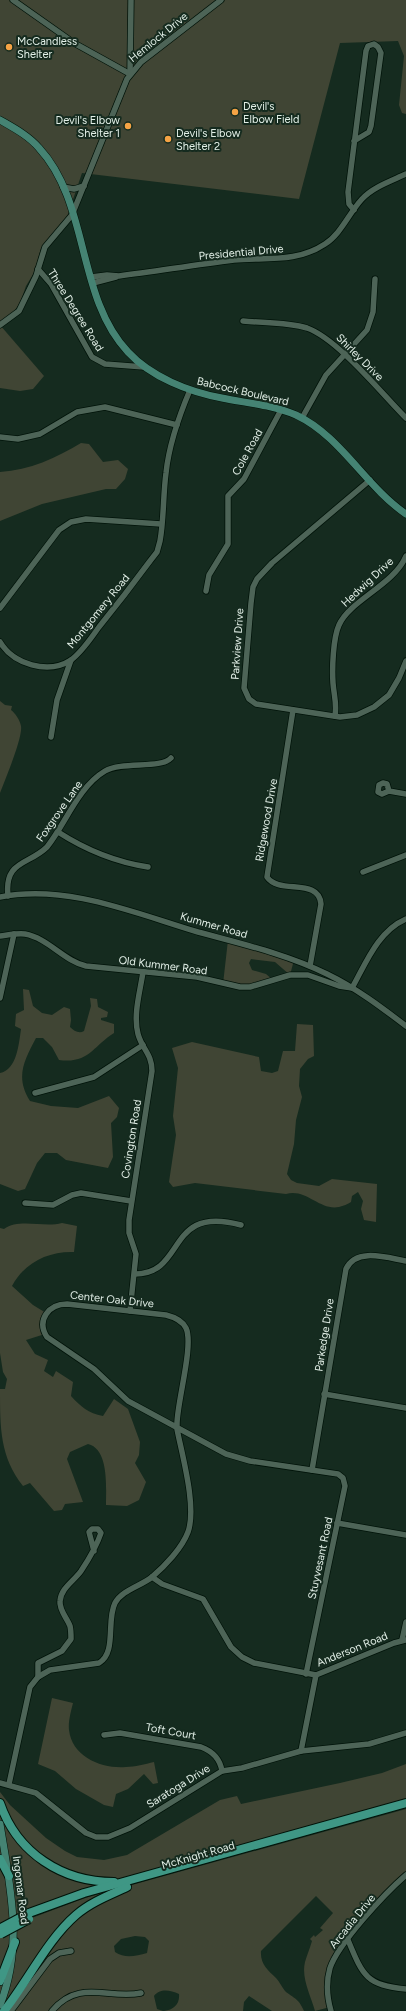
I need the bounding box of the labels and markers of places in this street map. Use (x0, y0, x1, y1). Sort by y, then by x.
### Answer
place label: McCandless Shelter (17, 35, 77, 61)
marker: McCandless Shelter (4, 42, 14, 52)
place label: Devil's Elbow Field (243, 100, 299, 126)
marker: Devil's Elbow Field (230, 107, 240, 117)
place label: Devil's Elbow Shelter 1 (56, 114, 120, 140)
marker: Devil's Elbow Shelter 1 (123, 121, 133, 131)
place label: Devil's Elbow Shelter 2 (176, 127, 241, 153)
marker: Devil's Elbow Shelter 2 (163, 134, 173, 144)

